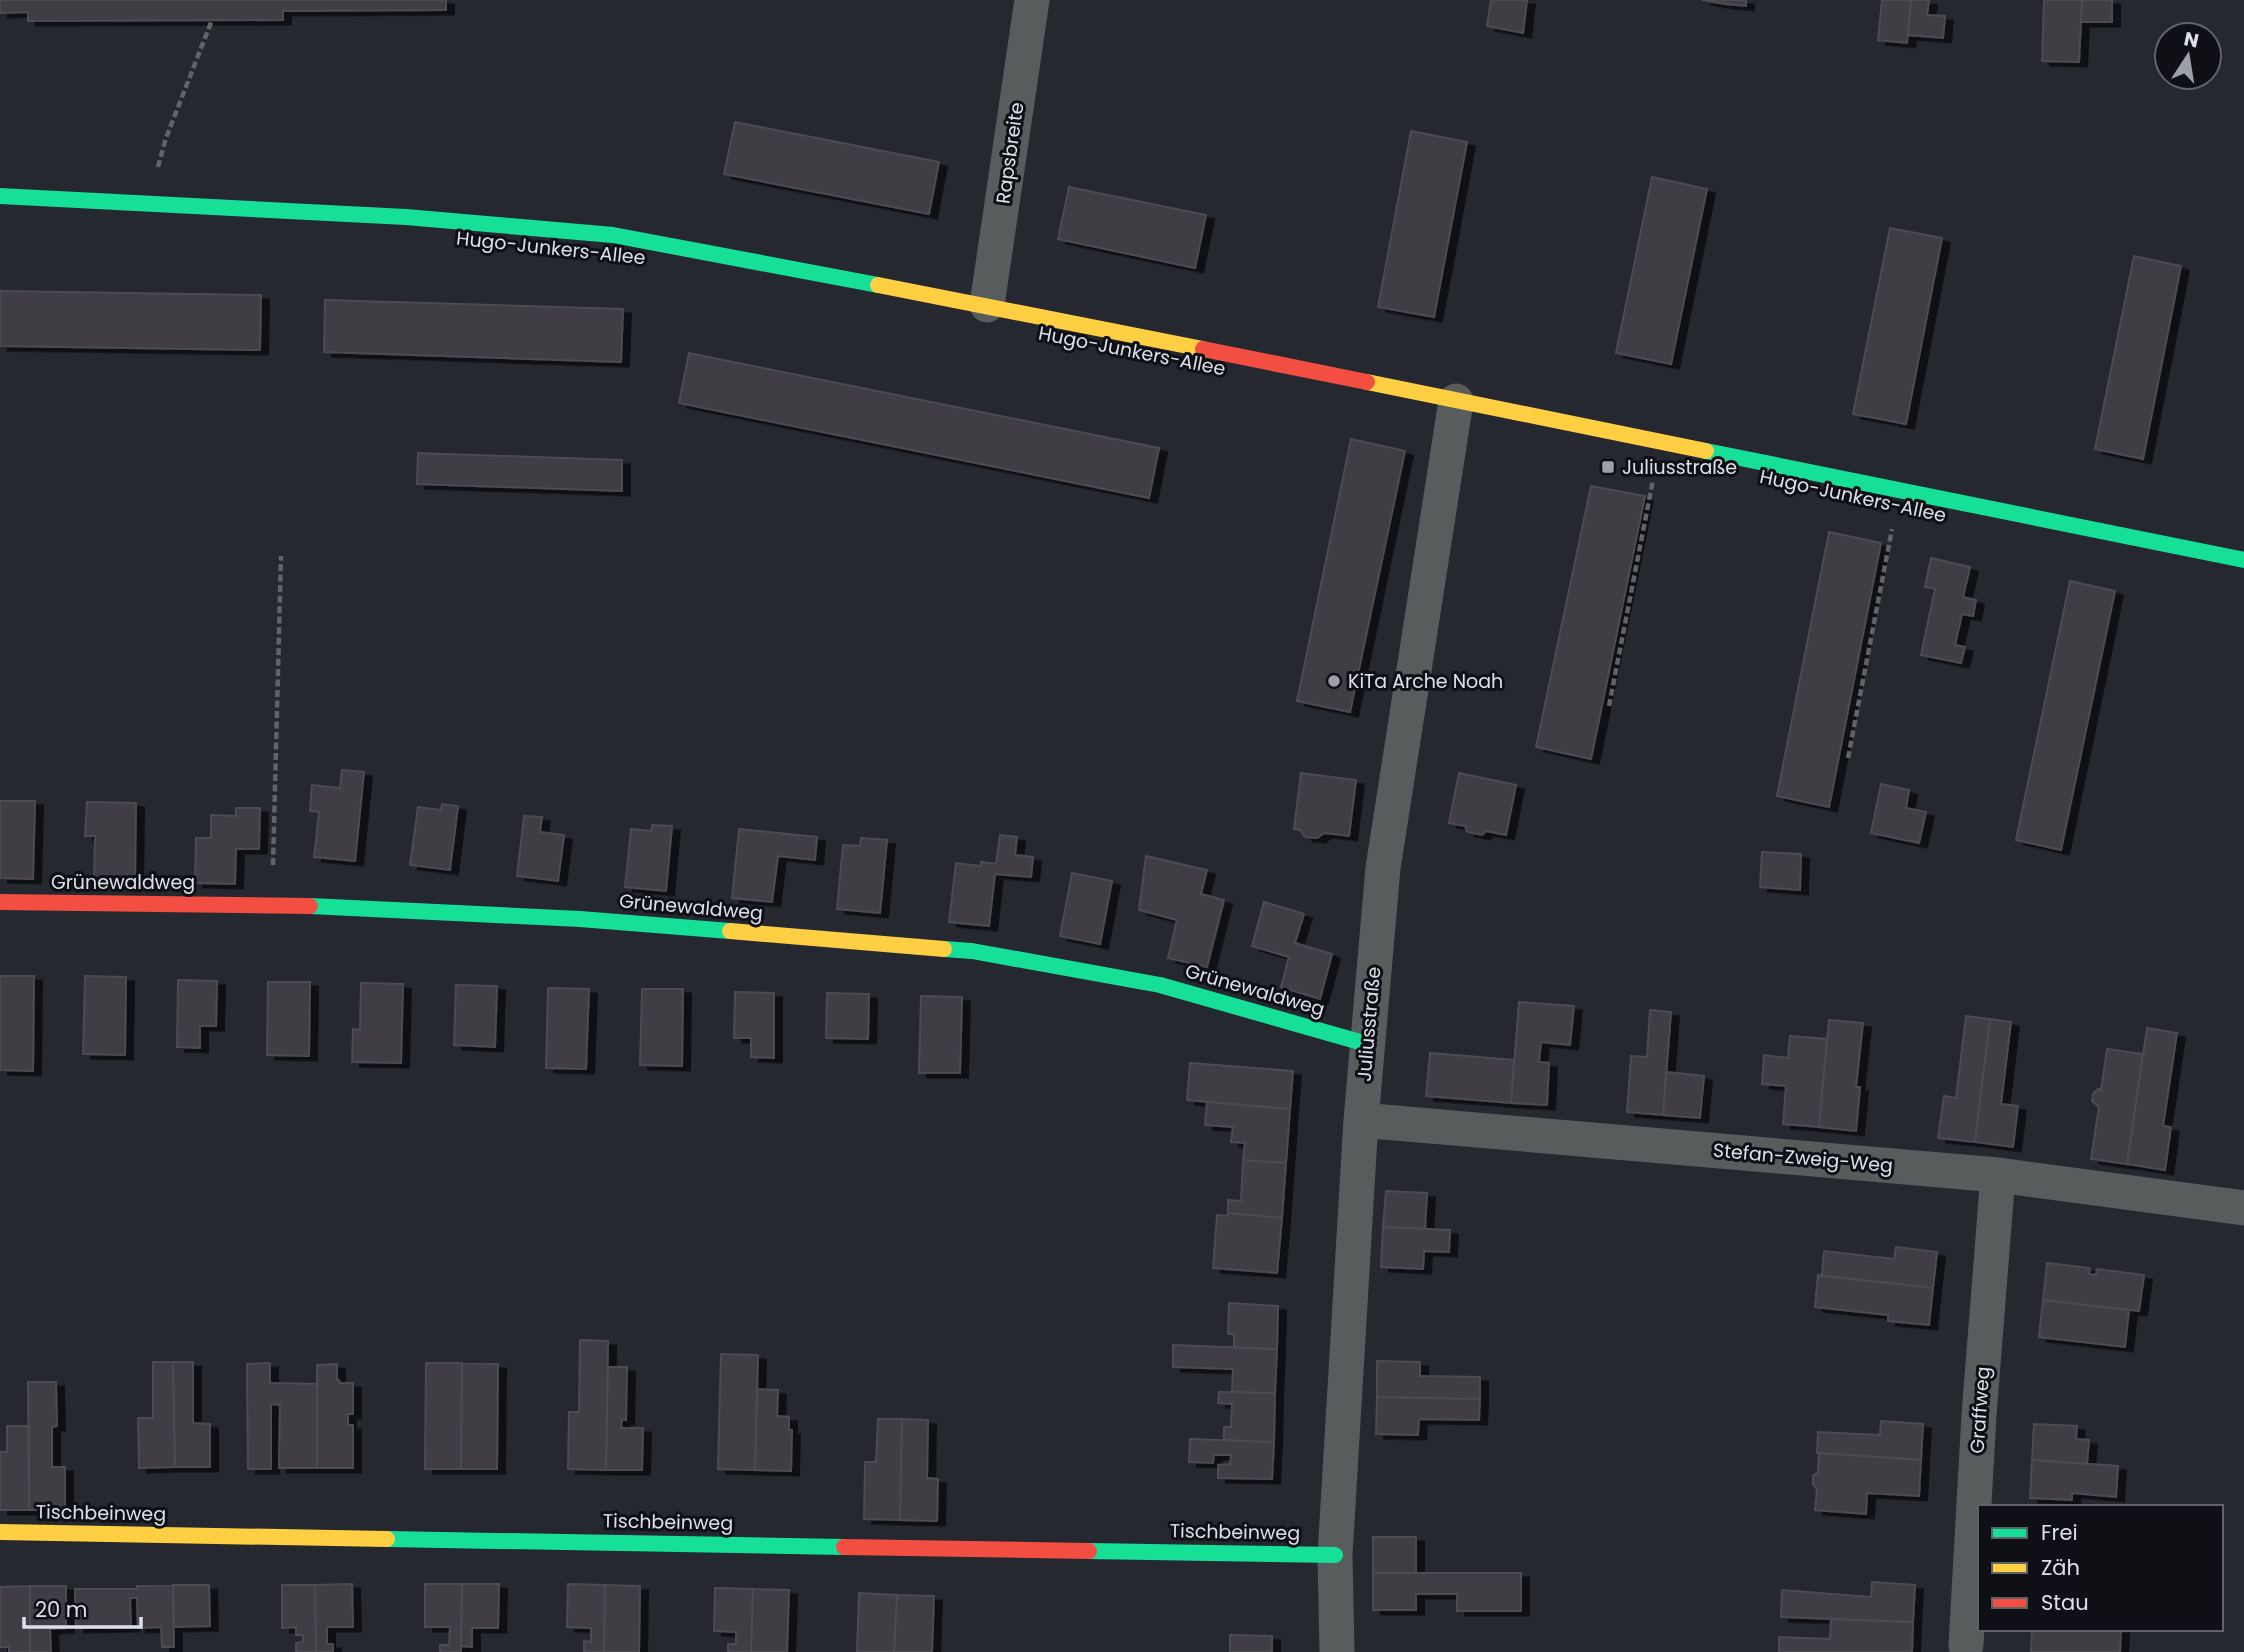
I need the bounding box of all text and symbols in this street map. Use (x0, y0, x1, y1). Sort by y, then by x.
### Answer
north arrow (2153, 21, 2223, 91)
text: N (2182, 25, 2201, 55)
street label: Rapsbreite (990, 100, 1030, 206)
street label: Hugo-Junkers-Allee (455, 225, 647, 271)
street label: Hugo-Junkers-Allee (1036, 320, 1228, 382)
place label: Juliusstraße (1622, 454, 1737, 481)
marker: Juliusstraße (1600, 459, 1616, 475)
street label: Hugo-Junkers-Allee (1757, 463, 1949, 529)
place label: KiTa Arche Noah (1348, 668, 1503, 695)
marker: KiTa Arche Noah (1326, 673, 1342, 689)
street label: Grünewaldweg (51, 869, 195, 896)
street label: Grünewaldweg (618, 887, 764, 927)
street label: Grünewaldweg (1182, 957, 1328, 1023)
street label: Juliusstraße (1351, 965, 1387, 1083)
street label: Stefan-Zweig-Weg (1712, 1137, 1894, 1179)
street label: Graffweg (1963, 1365, 1997, 1455)
street label: Tischbeinweg (36, 1498, 166, 1528)
legend (1978, 1505, 2223, 1631)
street label: Tischbeinweg (603, 1507, 733, 1537)
street label: Tischbeinweg (1170, 1517, 1300, 1547)
text: Frei (2041, 1518, 2078, 1547)
text: Zäh (2041, 1553, 2080, 1582)
scale bar (24, 1586, 142, 1630)
text: Stau (2041, 1588, 2089, 1617)
text: 20 m (35, 1595, 88, 1624)

